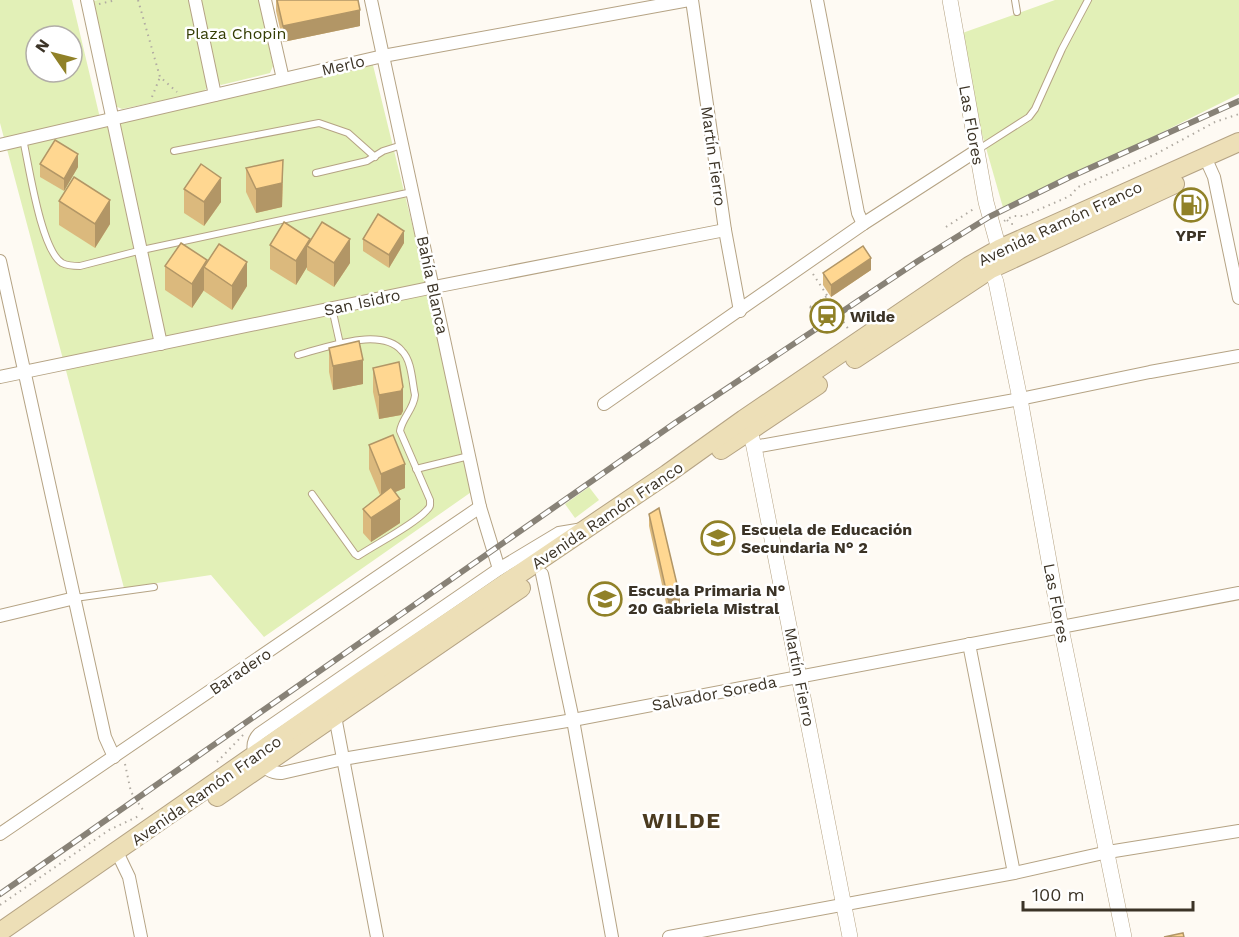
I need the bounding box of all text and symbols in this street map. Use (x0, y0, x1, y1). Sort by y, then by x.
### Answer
north arrow (24, 24, 84, 84)
park label: Plaza Chopin (185, 24, 287, 43)
text: N (31, 35, 53, 56)
street label: Merlo (320, 51, 367, 80)
street label: Las Flores (955, 84, 988, 166)
street label: Martín Fierro (697, 105, 730, 207)
street label: Avenida Ramón Franco (975, 177, 1145, 270)
fuel station icon: YPF (1173, 187, 1209, 223)
place label: YPF (1176, 226, 1207, 245)
street label: Bahía Blanca (413, 234, 452, 336)
street label: San Isidro (322, 285, 402, 320)
station icon: Wilde (809, 298, 845, 334)
place label: Wilde (850, 307, 895, 326)
street label: Avenida Ramón Franco (528, 458, 687, 573)
school or university icon: Escuela de Educación Secundaria N° 2 (700, 520, 736, 556)
place label: Escuela de Educación Secundaria N° 2 (741, 520, 912, 557)
street label: Las Flores (1039, 562, 1074, 645)
school or university icon: Escuela Primaria N° 20 Gabriela Mistral (587, 581, 623, 617)
place label: Escuela Primaria N° 20 Gabriela Mistral (628, 581, 785, 618)
street label: Martín Fierro (781, 626, 818, 728)
street label: Baradero (206, 644, 275, 699)
street label: Salvador Soreda (650, 672, 778, 715)
street label: Avenida Ramón Franco (128, 731, 285, 849)
district label: WILDE (642, 808, 722, 833)
scale bar (1023, 874, 1192, 912)
text: 100 m (1032, 884, 1085, 905)

